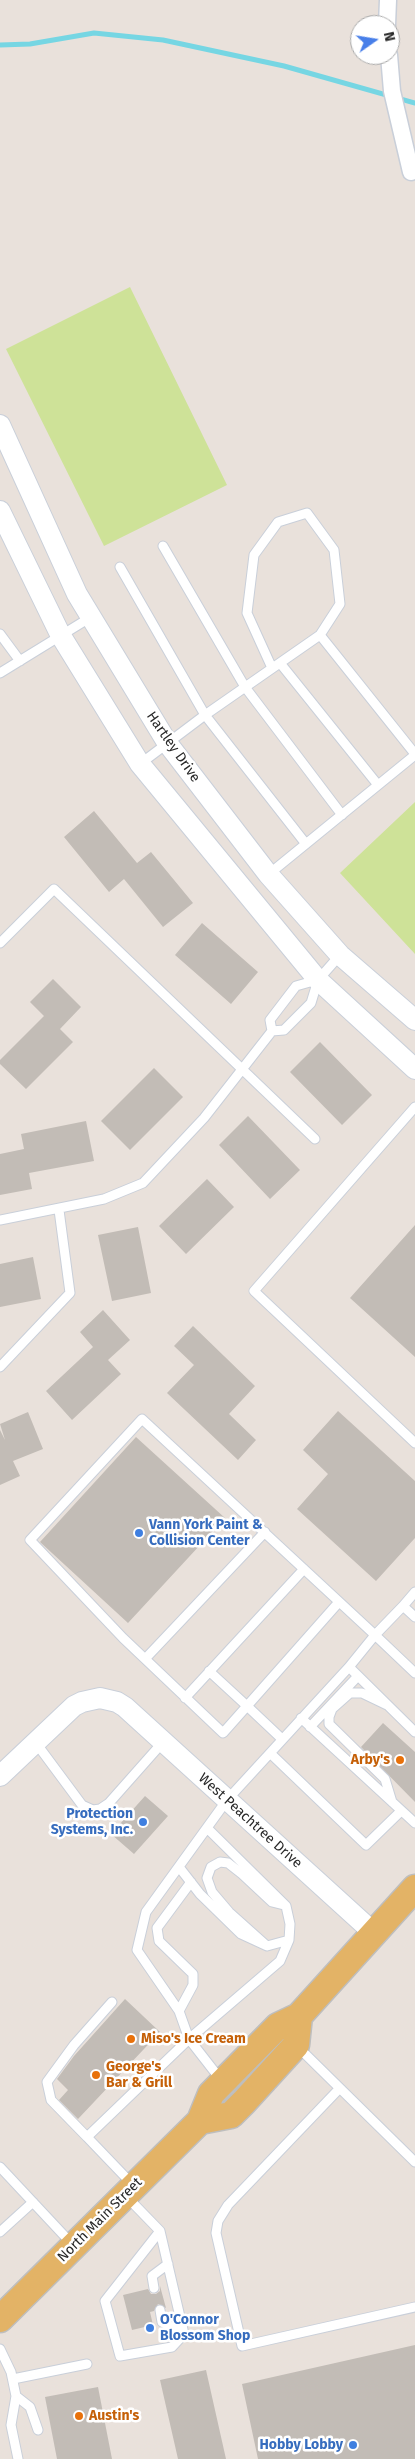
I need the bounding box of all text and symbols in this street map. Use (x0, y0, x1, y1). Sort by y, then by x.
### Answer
north arrow (350, 15, 400, 65)
text: N (380, 30, 398, 43)
street label: Hartley Drive (142, 708, 204, 786)
place label: Vann York Paint & Collision Center (149, 1517, 263, 1550)
marker: Vann York Paint & Collision Center (133, 1527, 145, 1539)
place label: Arby's (351, 1752, 390, 1768)
marker: Arby's (394, 1754, 406, 1766)
street label: West Peachtree Drive (195, 1770, 305, 1872)
place label: Protection Systems, Inc. (51, 1806, 133, 1838)
marker: Protection Systems, Inc. (137, 1816, 149, 1828)
place label: Miso's Ice Cream (141, 2031, 246, 2047)
marker: Miso's Ice Cream (125, 2033, 137, 2045)
place label: George's Bar & Grill (106, 2059, 172, 2092)
marker: George's Bar & Grill (90, 2069, 102, 2081)
street label: North Main Street (54, 2174, 146, 2266)
place label: O'Connor Blossom Shop (160, 2312, 250, 2344)
marker: O'Connor Blossom Shop (144, 2322, 156, 2334)
place label: Austin's (89, 2408, 139, 2424)
marker: Austin's (73, 2410, 85, 2422)
place label: Hobby Lobby (259, 2437, 343, 2453)
marker: Hobby Lobby (347, 2439, 359, 2451)

